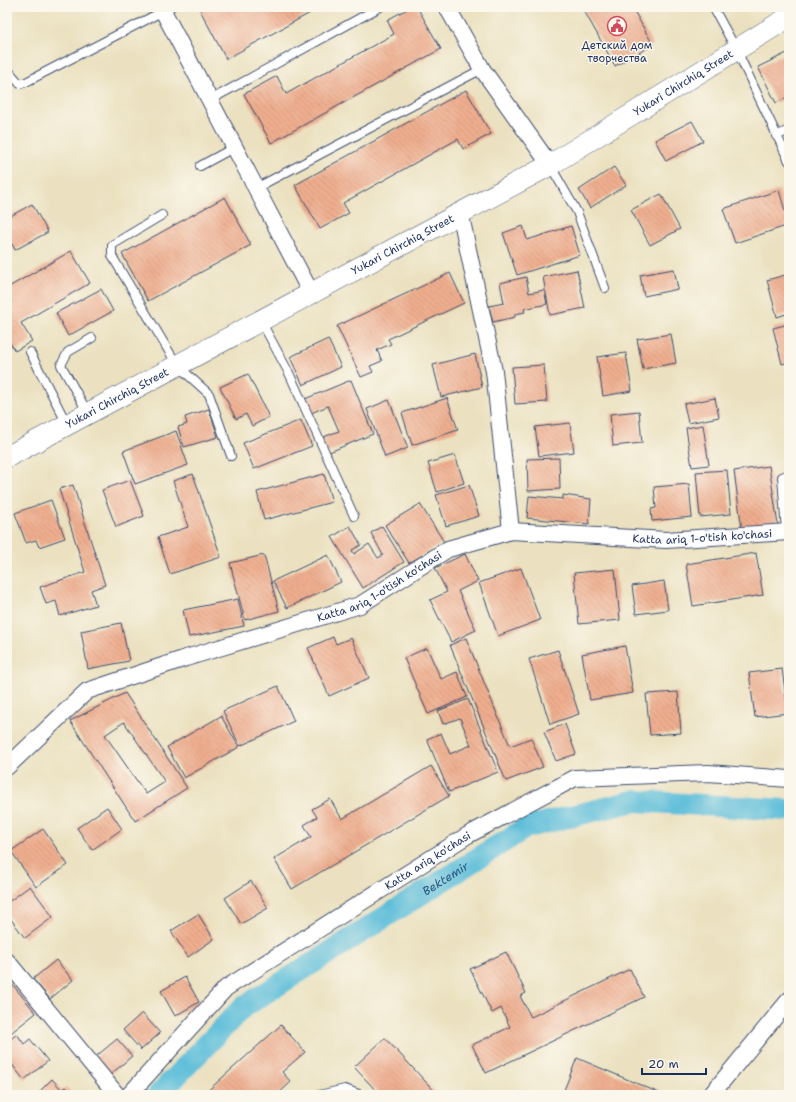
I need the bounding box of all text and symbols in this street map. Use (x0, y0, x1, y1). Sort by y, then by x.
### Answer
public building icon: Детcкий дом творчества (606, 15, 628, 37)
place label: Детcкий дом творчества (582, 38, 653, 66)
street label: Yukari Chirchiq Street (630, 46, 736, 119)
street label: Yukari Chirchiq Street (348, 210, 457, 278)
street label: Yukari Chirchiq Street (63, 364, 171, 432)
street label: Katta ariq 1-o'tish ko'chasi (632, 526, 773, 548)
street label: Katta ariq 1-o'tish ko'chasi (315, 547, 444, 625)
street label: Katta ariq ko'chasi (382, 828, 473, 893)
water label: Bektemir (419, 858, 472, 899)
scale bar (642, 1050, 706, 1076)
text: 20 m (648, 1056, 679, 1072)

